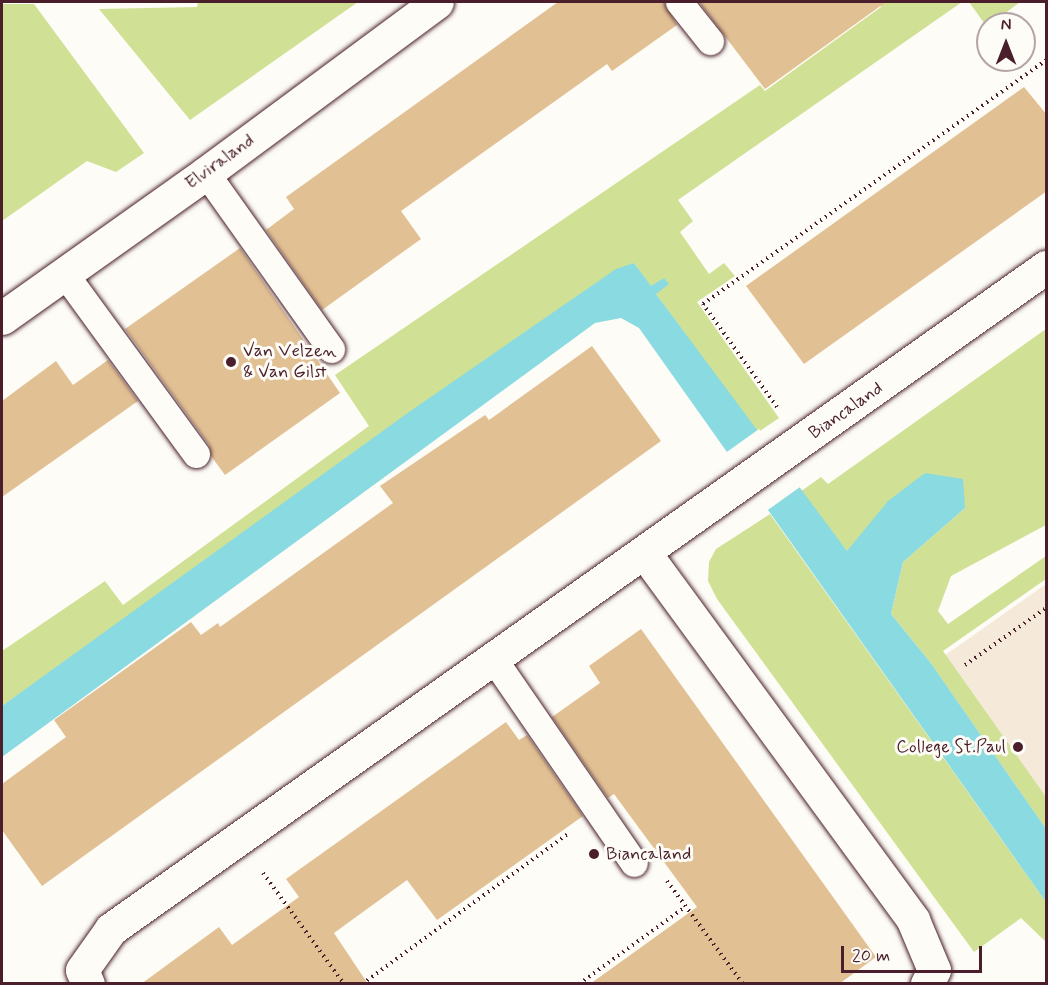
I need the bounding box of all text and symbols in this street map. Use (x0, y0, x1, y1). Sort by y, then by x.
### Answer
north arrow (976, 12, 1036, 72)
text: N (1001, 15, 1011, 36)
street label: Elviraland (181, 130, 259, 194)
place label: Van Velzen & Van Gilst (243, 341, 328, 384)
marker: Van Velzen & Van Gilst (224, 355, 238, 369)
street label: Biancaland (805, 378, 887, 444)
place label: College St.Paul (897, 736, 1006, 758)
marker: College St.Paul (1011, 740, 1025, 754)
place label: Biancaland (606, 843, 691, 865)
marker: Biancaland (587, 847, 601, 861)
scale bar (844, 934, 985, 972)
text: 20 m (852, 944, 890, 968)

